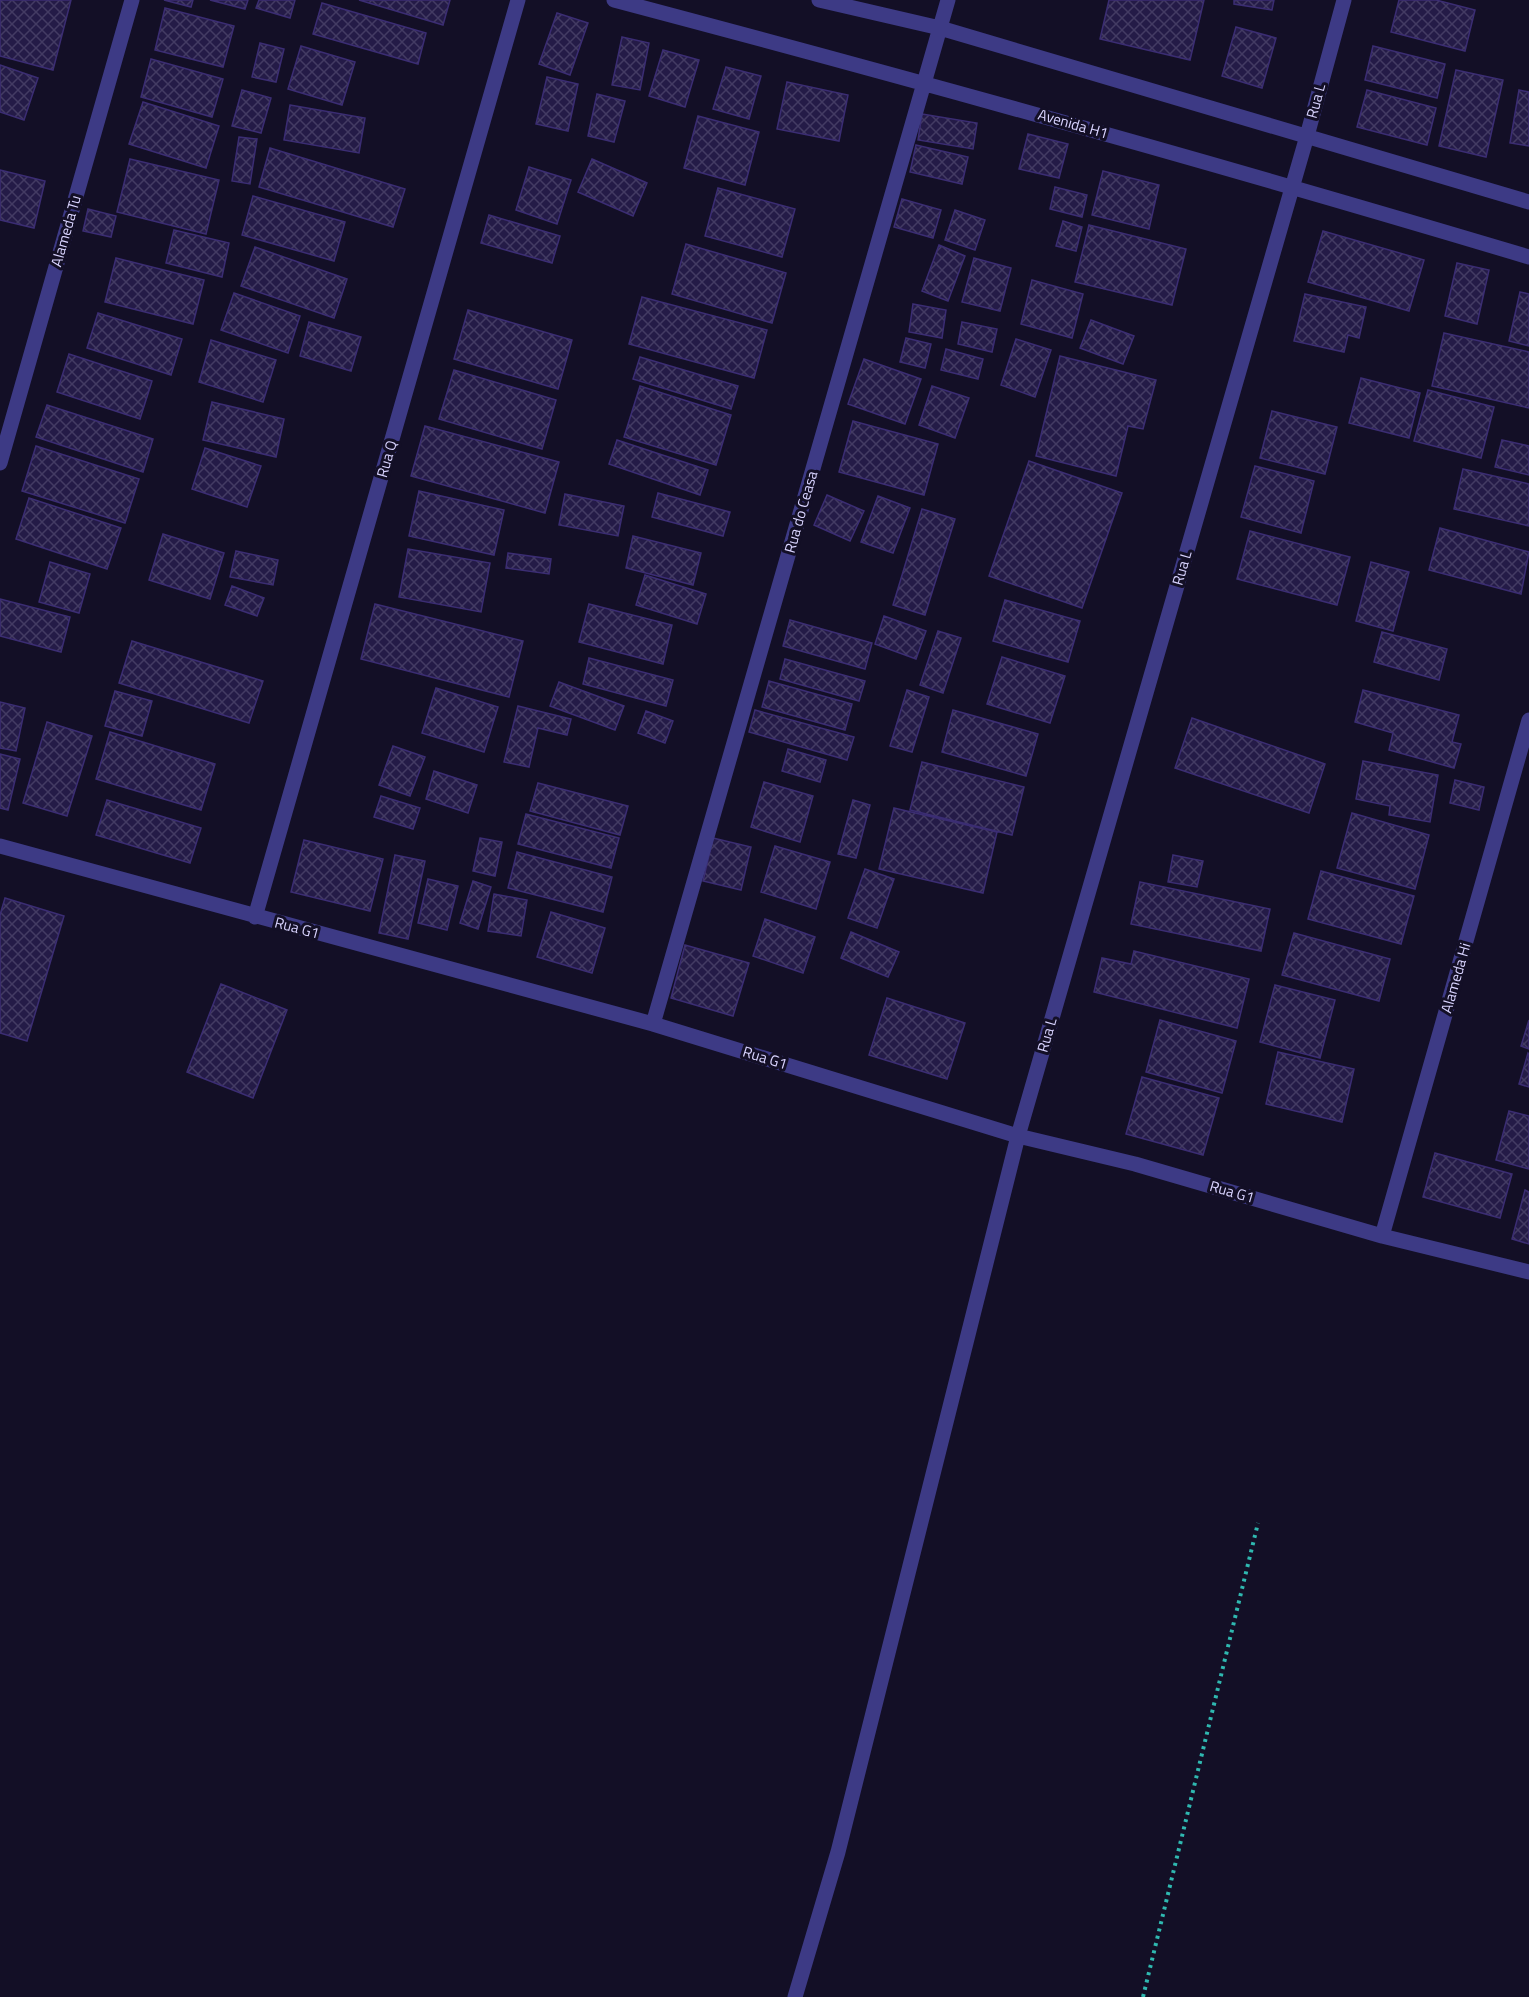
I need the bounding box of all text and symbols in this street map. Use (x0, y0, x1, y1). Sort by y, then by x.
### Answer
street label: Rua L (1300, 81, 1331, 121)
street label: Avenida H1 (1035, 103, 1111, 144)
street label: Alameda Tu (44, 192, 87, 269)
street label: Rua Q (370, 437, 403, 480)
street label: Rua do Ceasa (778, 468, 823, 556)
street label: Rua L (1166, 548, 1197, 588)
street label: Rua G1 (272, 911, 322, 945)
street label: Alameda Hi (1435, 940, 1477, 1016)
street label: Rua L (1031, 1015, 1062, 1055)
street label: Rua G1 (740, 1040, 790, 1075)
street label: Rua G1 (1207, 1174, 1257, 1209)

